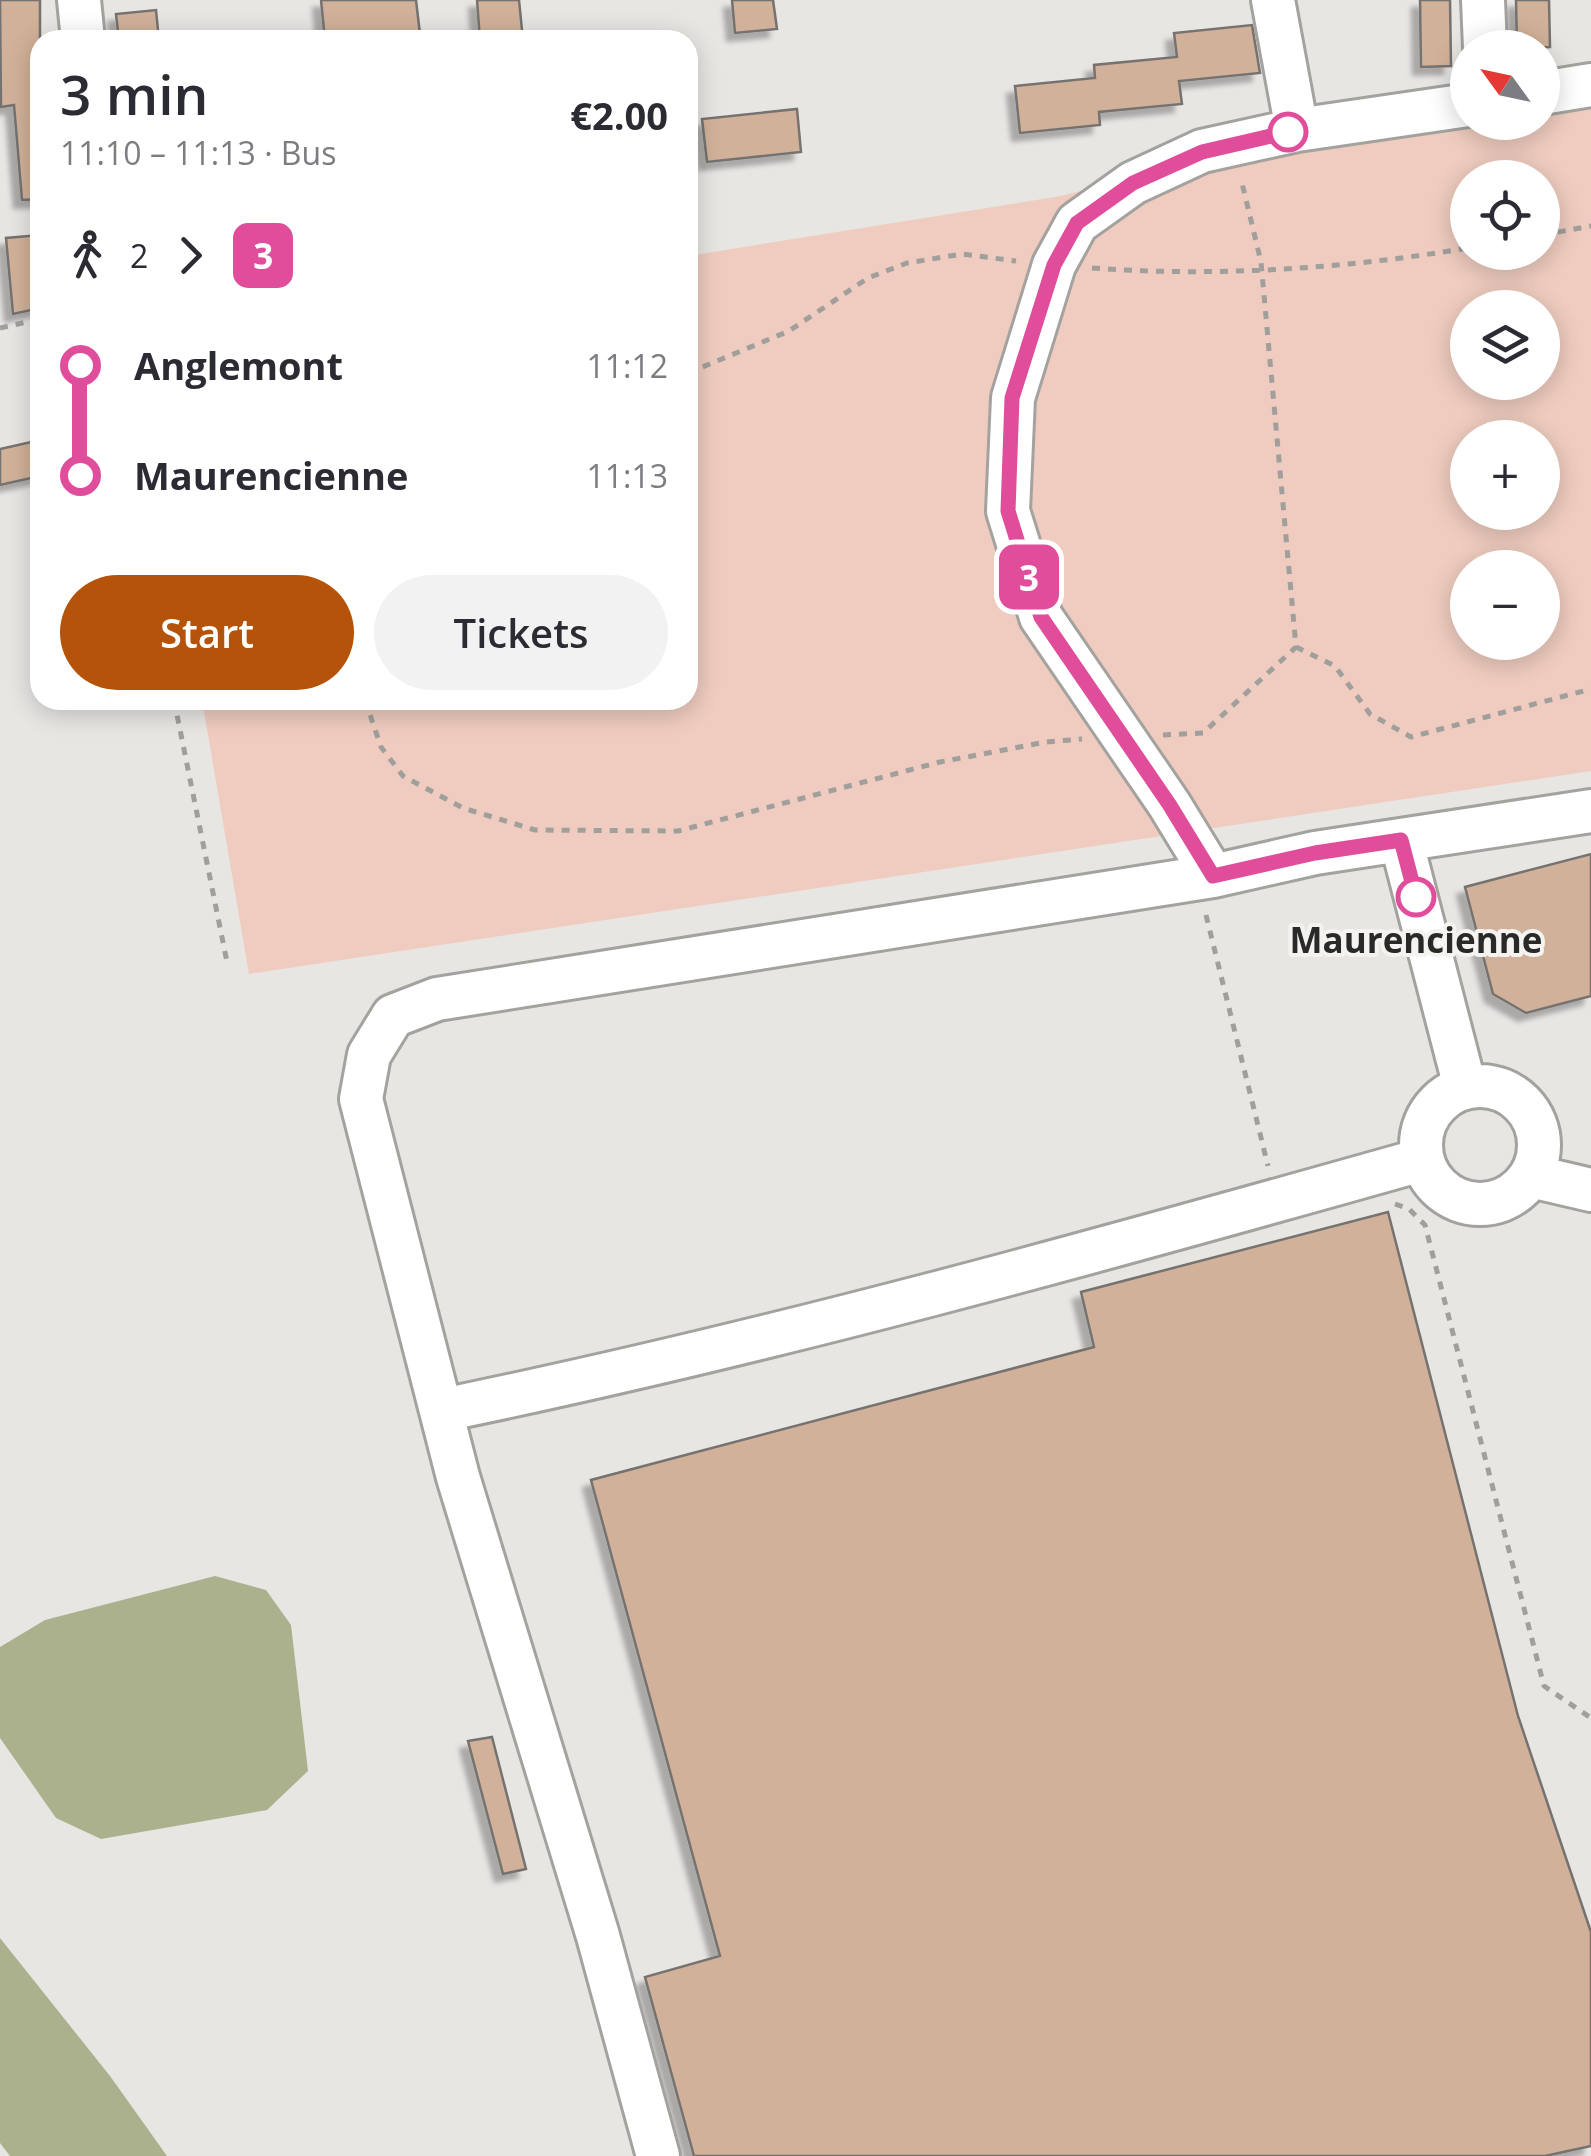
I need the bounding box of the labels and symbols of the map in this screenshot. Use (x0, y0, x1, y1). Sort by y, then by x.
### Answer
north arrow (1450, 30, 1560, 140)
unlabelled marker (1269, 113, 1307, 151)
line badge: 3 (996, 544, 1062, 610)
marker: Maurencienne (1397, 878, 1435, 916)
place label: Maurencienne (1290, 916, 1542, 963)

